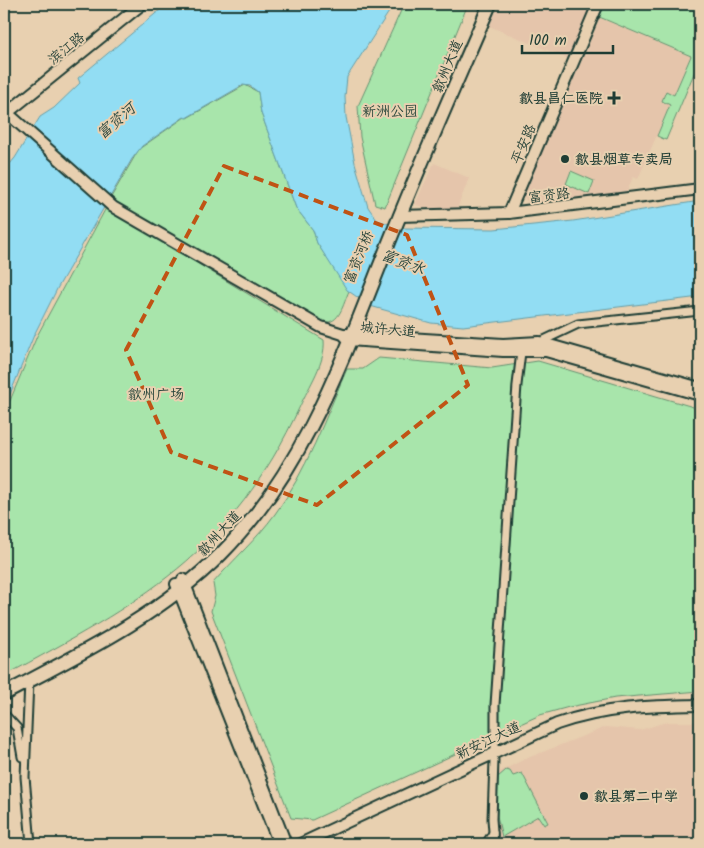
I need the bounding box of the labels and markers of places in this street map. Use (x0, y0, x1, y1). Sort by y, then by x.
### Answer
place label: 歙县昌仁医院 (519, 88, 603, 110)
marker: 歙县昌仁医院 (607, 91, 621, 105)
place label: 歙县烟草专卖局 (575, 149, 673, 171)
marker: 歙县烟草专卖局 (559, 153, 571, 165)
place label: 歙县第二中学 (594, 786, 678, 808)
marker: 歙县第二中学 (578, 790, 590, 802)

